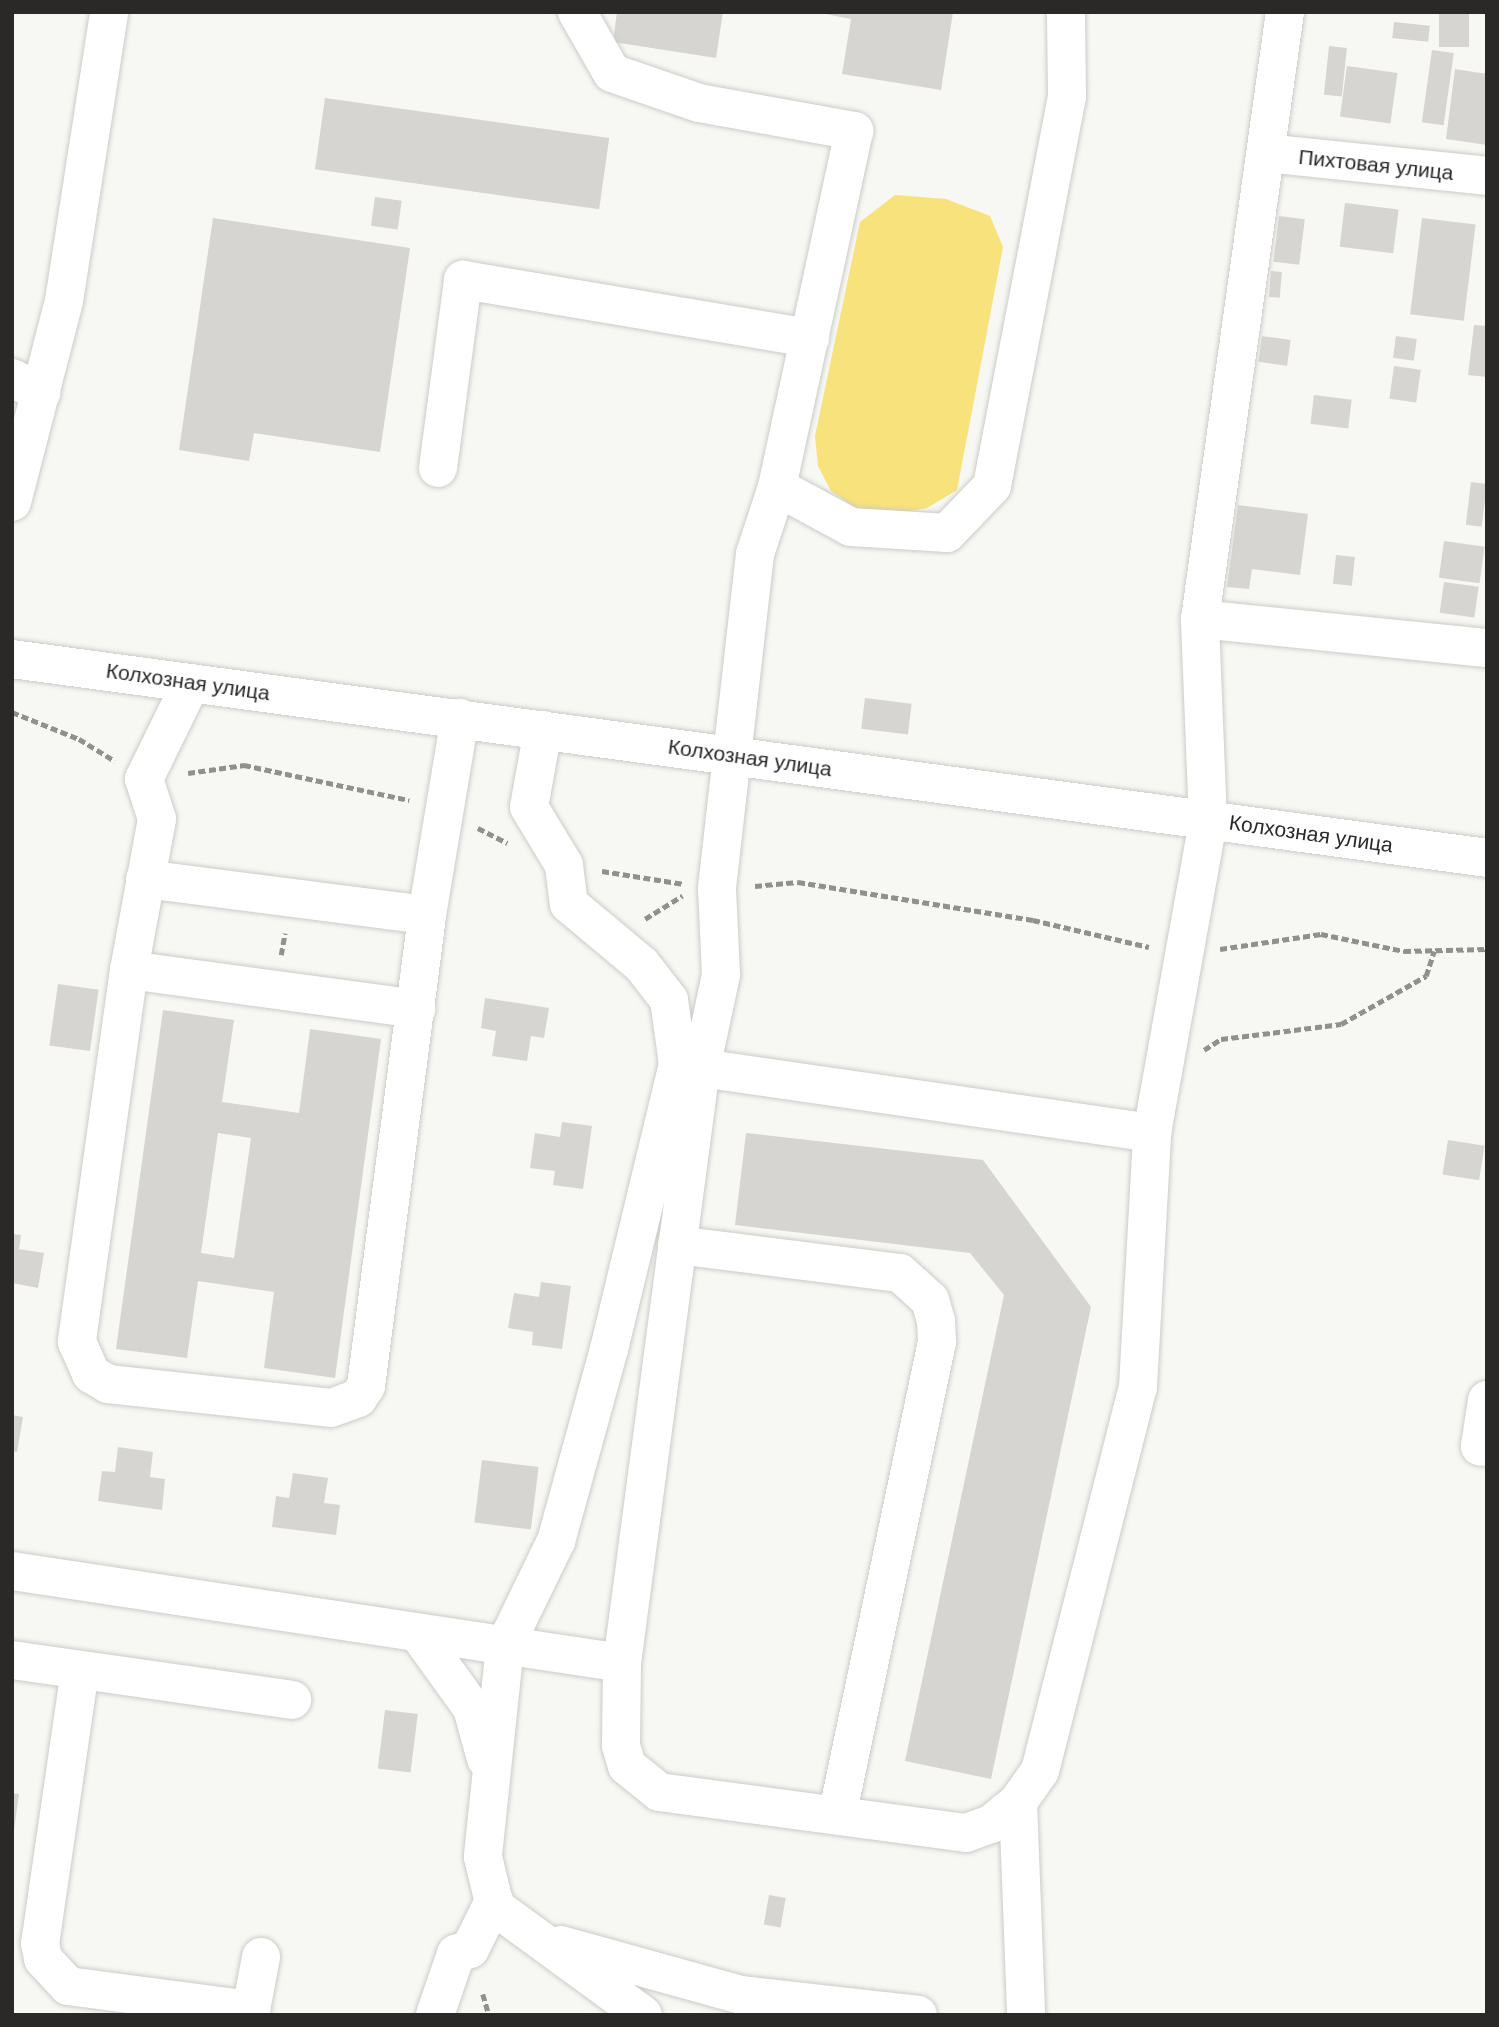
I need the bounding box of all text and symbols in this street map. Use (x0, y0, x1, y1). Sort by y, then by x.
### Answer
street label: Пихтовая улица (1297, 144, 1455, 186)
street label: Колхозная улица (104, 658, 272, 706)
street label: Колхозная улица (666, 734, 834, 782)
street label: Колхозная улица (1227, 810, 1395, 858)

